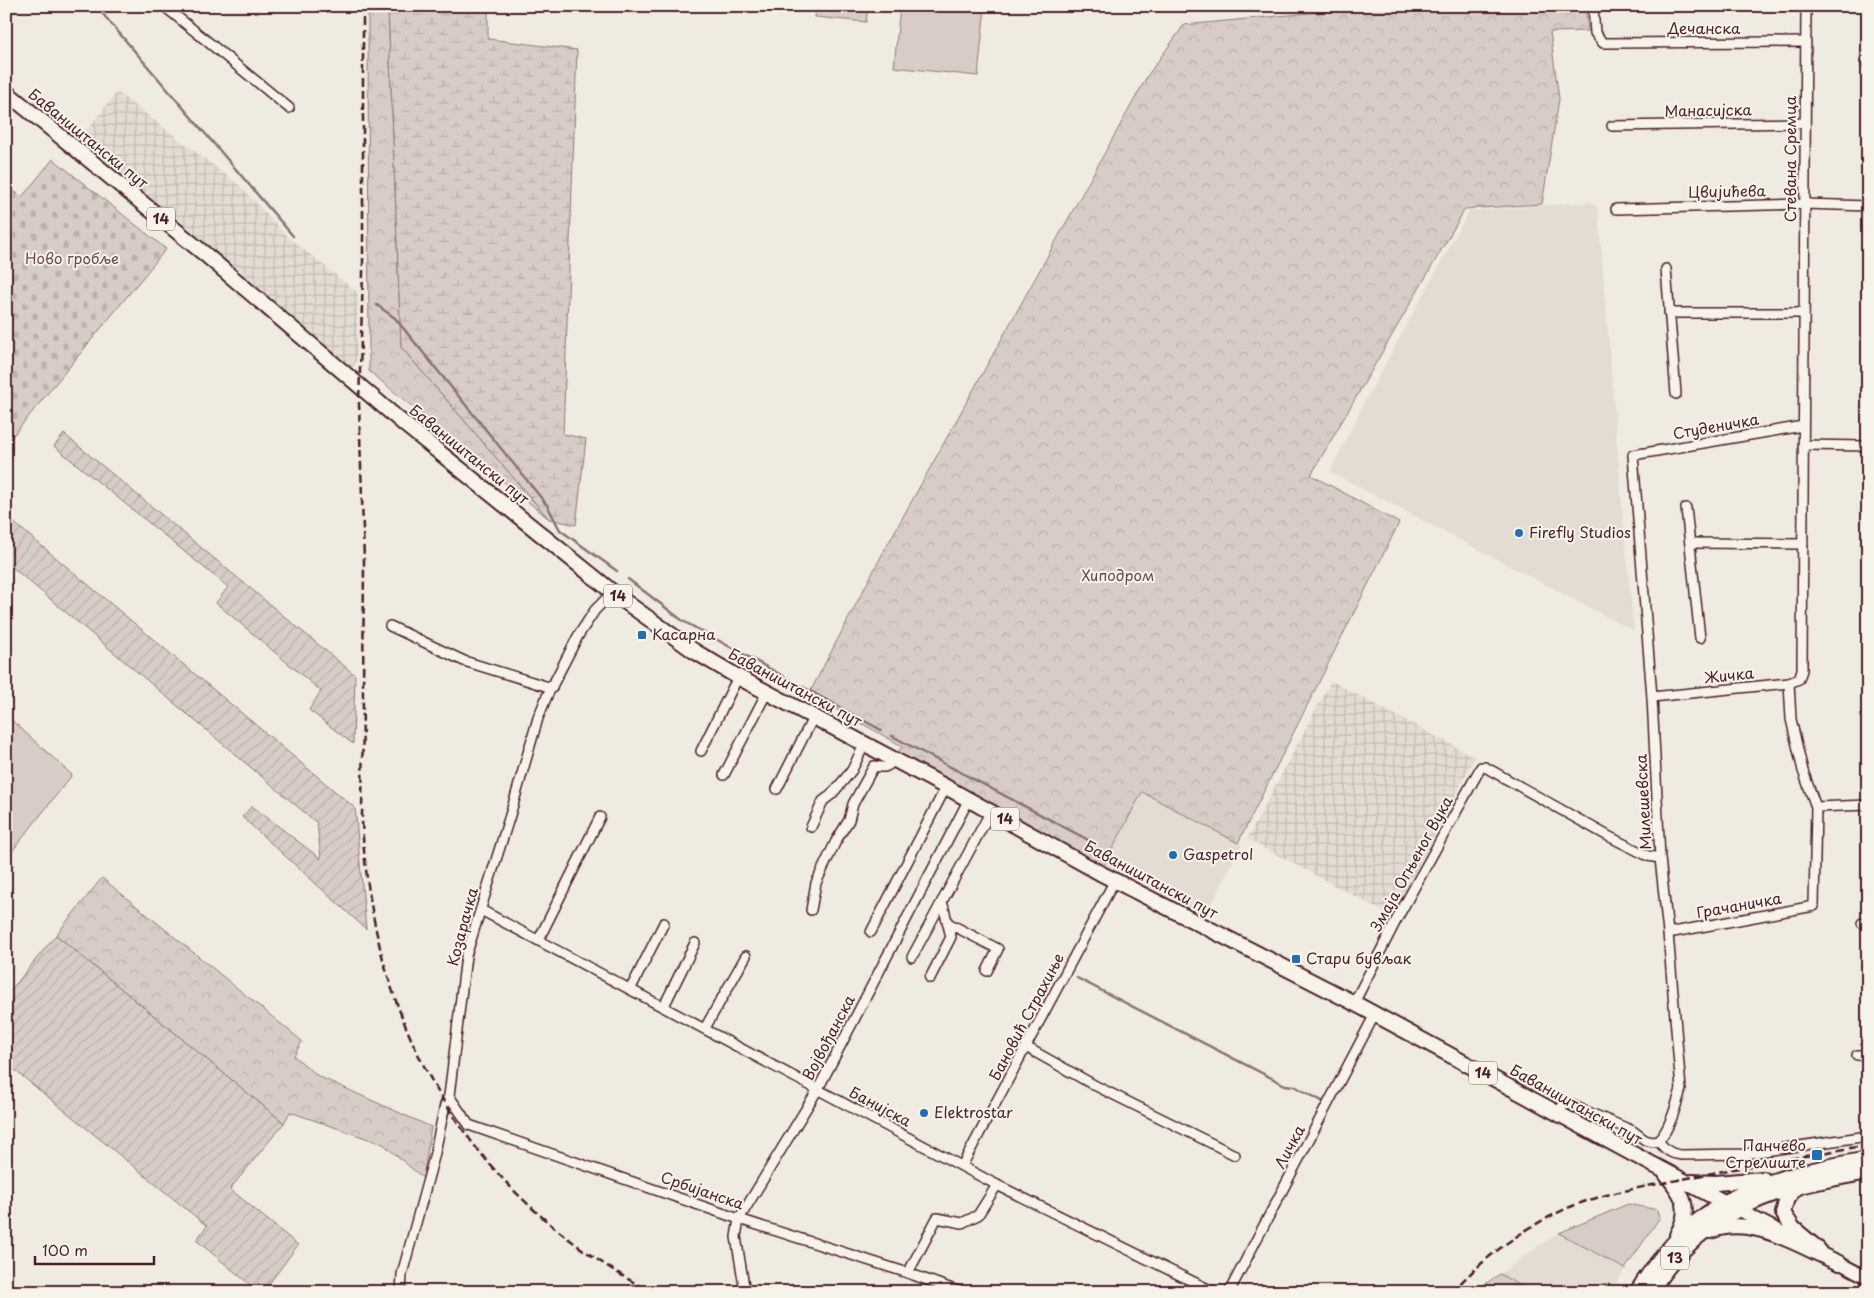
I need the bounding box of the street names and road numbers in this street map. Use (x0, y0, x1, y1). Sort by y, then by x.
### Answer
street label: Дечанска (1667, 16, 1741, 39)
street label: Баваништански пут (24, 82, 155, 194)
street label: Стевана Сремца (1778, 95, 1801, 222)
street label: Манасијска (1664, 97, 1753, 122)
street label: Цвијићева (1688, 178, 1767, 203)
road number: 14 (147, 208, 175, 230)
street label: Баваништански пут (405, 398, 536, 510)
street label: Студеничка (1671, 407, 1761, 444)
road number: 14 (604, 584, 632, 608)
street label: Баваништански пут (725, 642, 867, 732)
street label: Жичка (1703, 660, 1755, 689)
street label: Милешевска (1628, 753, 1656, 851)
street label: Змаја Огњеног Вука (1364, 791, 1458, 935)
road number: 14 (991, 808, 1019, 831)
street label: Баваништански пут (1081, 834, 1223, 924)
street label: Козарачка (440, 884, 483, 968)
street label: Грачаничка (1694, 886, 1784, 923)
street label: Бановић Страхиње (982, 948, 1069, 1084)
street label: Војвођанска (795, 990, 860, 1084)
street label: Баваништански пут (1506, 1058, 1648, 1150)
road number: 14 (1469, 1062, 1497, 1084)
street label: Банијска (846, 1080, 916, 1132)
street label: Личка (1268, 1120, 1310, 1172)
street label: Србијанска (658, 1165, 748, 1215)
road number: 13 (1661, 1246, 1689, 1270)

